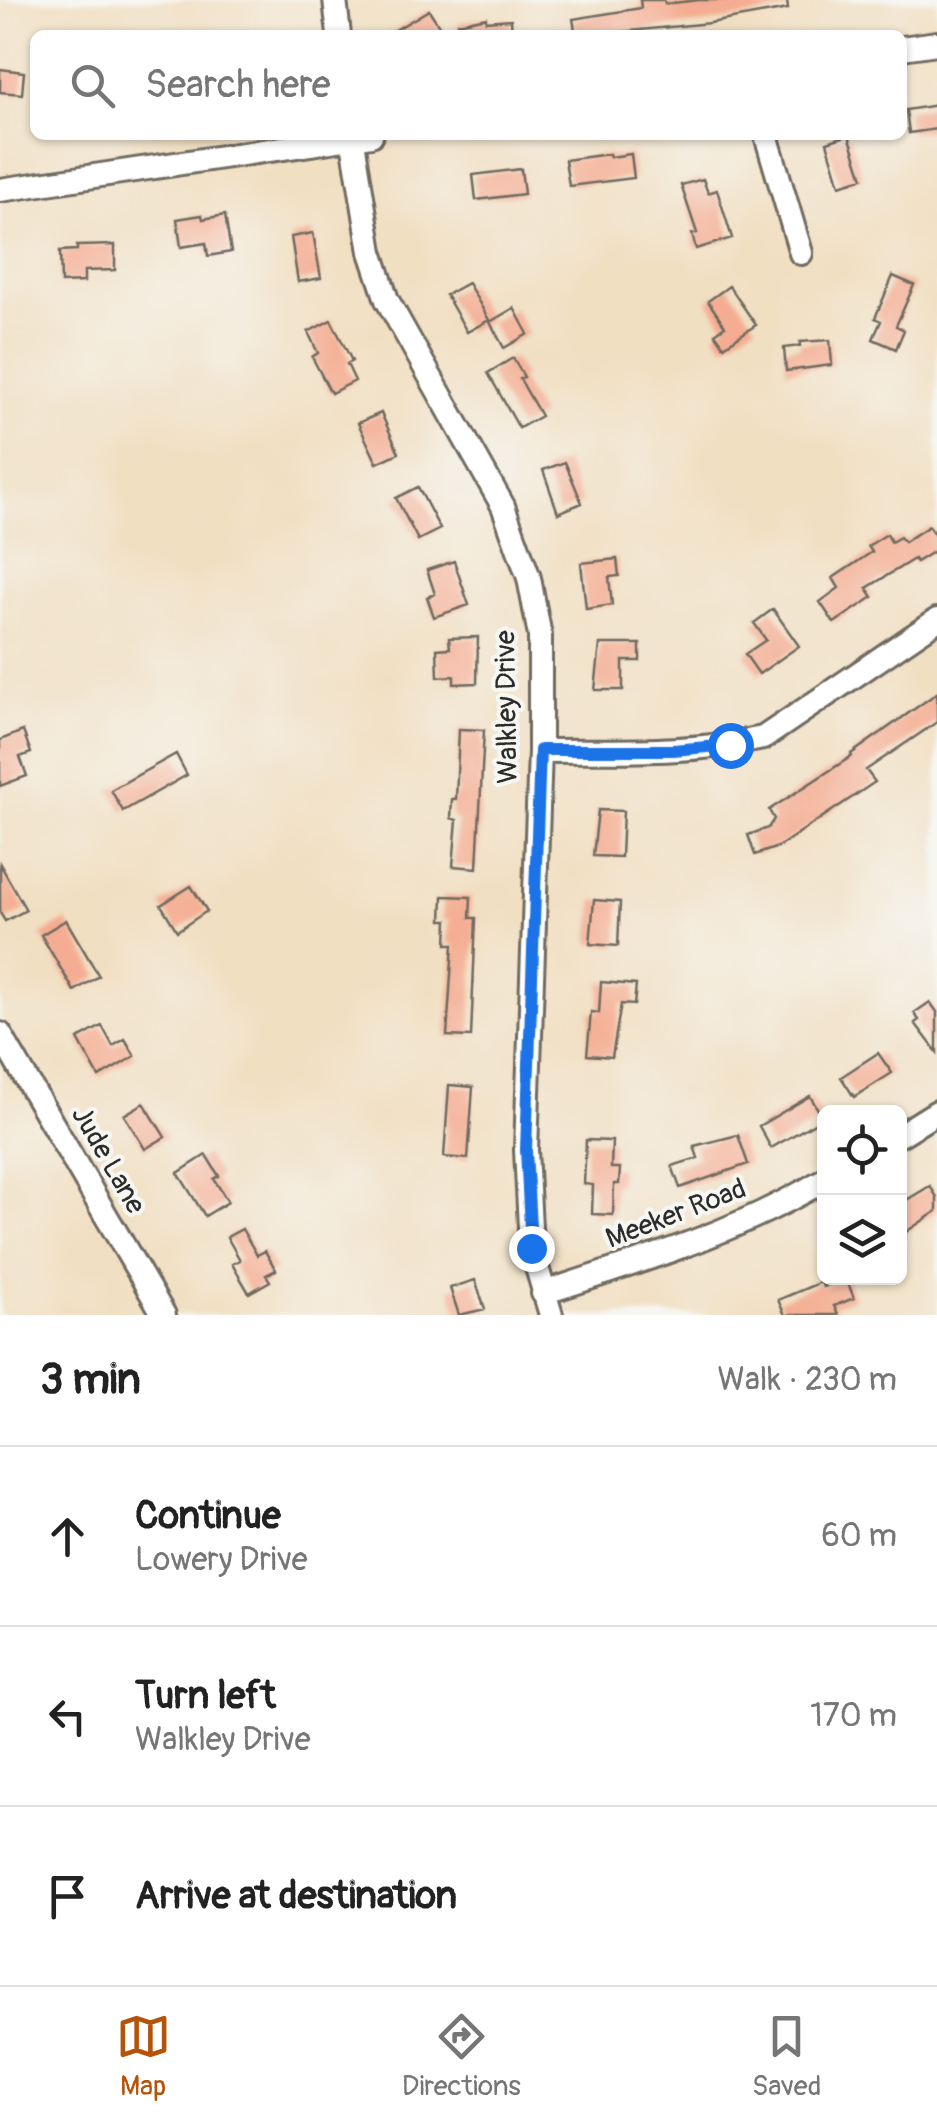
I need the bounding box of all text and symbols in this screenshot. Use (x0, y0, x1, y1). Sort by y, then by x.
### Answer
search box (30, 30, 907, 140)
icon: search (65, 58, 120, 113)
text: Search here (145, 61, 331, 109)
street label: Walkley Drive (488, 630, 526, 784)
route start (708, 723, 754, 769)
street label: Jude Lane (63, 1100, 153, 1220)
map controls (817, 1105, 907, 1285)
button: locate (817, 1105, 907, 1195)
street label: Meeker Road (601, 1171, 751, 1257)
button: layers (817, 1195, 907, 1285)
route end (509, 1226, 555, 1272)
text: 3 min (40, 1354, 141, 1406)
text: Walk · 230 m (718, 1360, 897, 1400)
text: Continue (135, 1492, 281, 1540)
icon: ahead (40, 1509, 95, 1564)
text: 60 m (821, 1516, 897, 1556)
text: Lowery Drive (135, 1540, 308, 1580)
text: Turn left (135, 1672, 276, 1720)
icon: left (40, 1689, 95, 1744)
text: 170 m (810, 1696, 897, 1736)
text: Walkley Drive (135, 1720, 311, 1760)
icon: arrive (40, 1869, 95, 1924)
text: Arrive at destination (135, 1872, 457, 1920)
tab: Map (116, 2009, 171, 2104)
tab: Directions (402, 2009, 521, 2104)
tab: Saved (752, 2009, 821, 2104)

